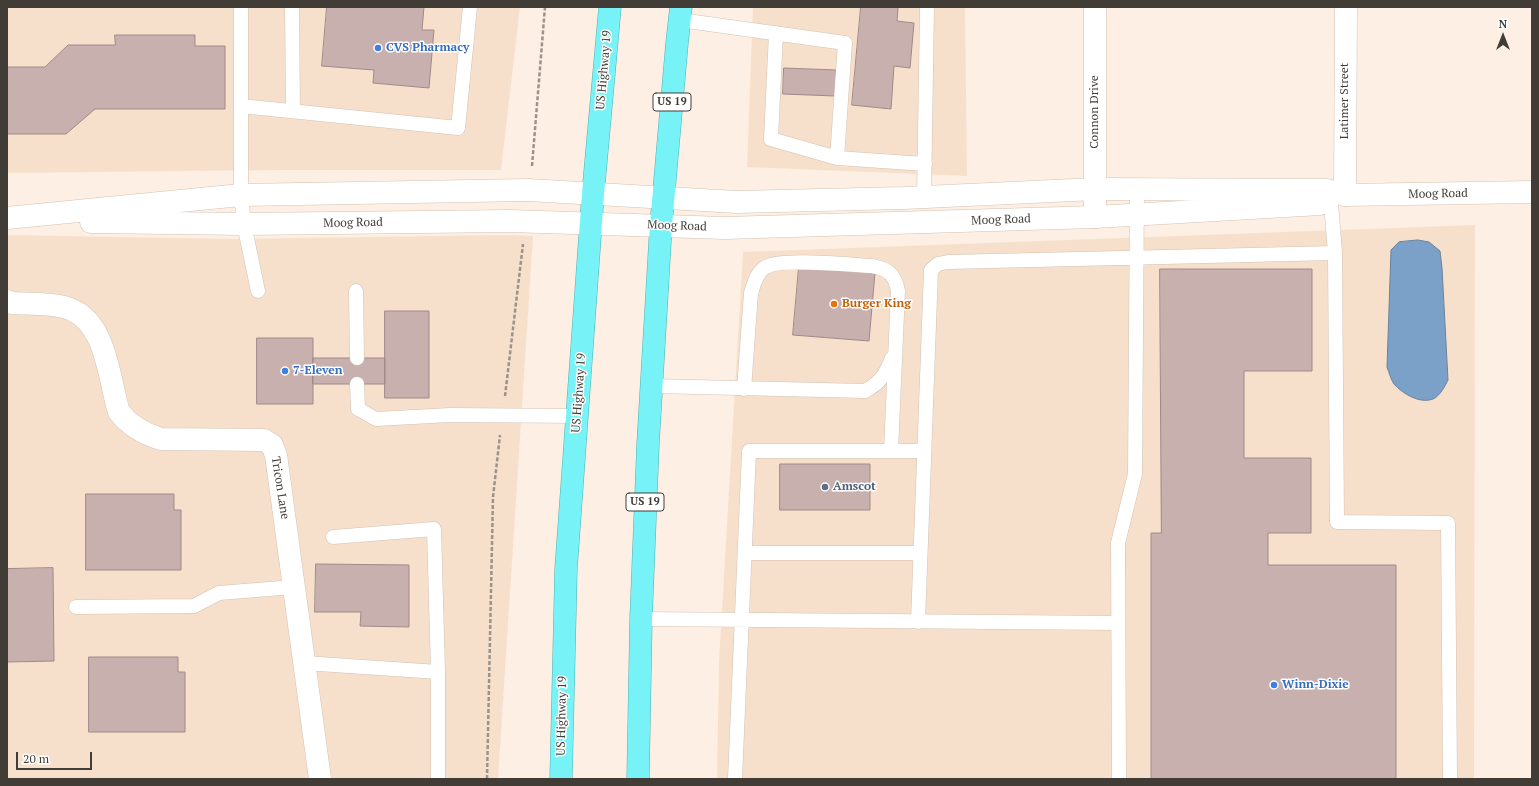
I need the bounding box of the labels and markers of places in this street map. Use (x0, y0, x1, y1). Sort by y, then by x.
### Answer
place label: CVS Pharmacy (386, 41, 469, 55)
marker: CVS Pharmacy (373, 43, 383, 53)
place label: Burger King (842, 297, 911, 311)
marker: Burger King (829, 299, 839, 309)
place label: 7-Eleven (293, 364, 342, 378)
marker: 7-Eleven (280, 366, 290, 376)
place label: Amscot (833, 480, 876, 494)
marker: Amscot (820, 482, 830, 492)
place label: Winn-Dixie (1282, 678, 1349, 692)
marker: Winn-Dixie (1269, 680, 1279, 690)

